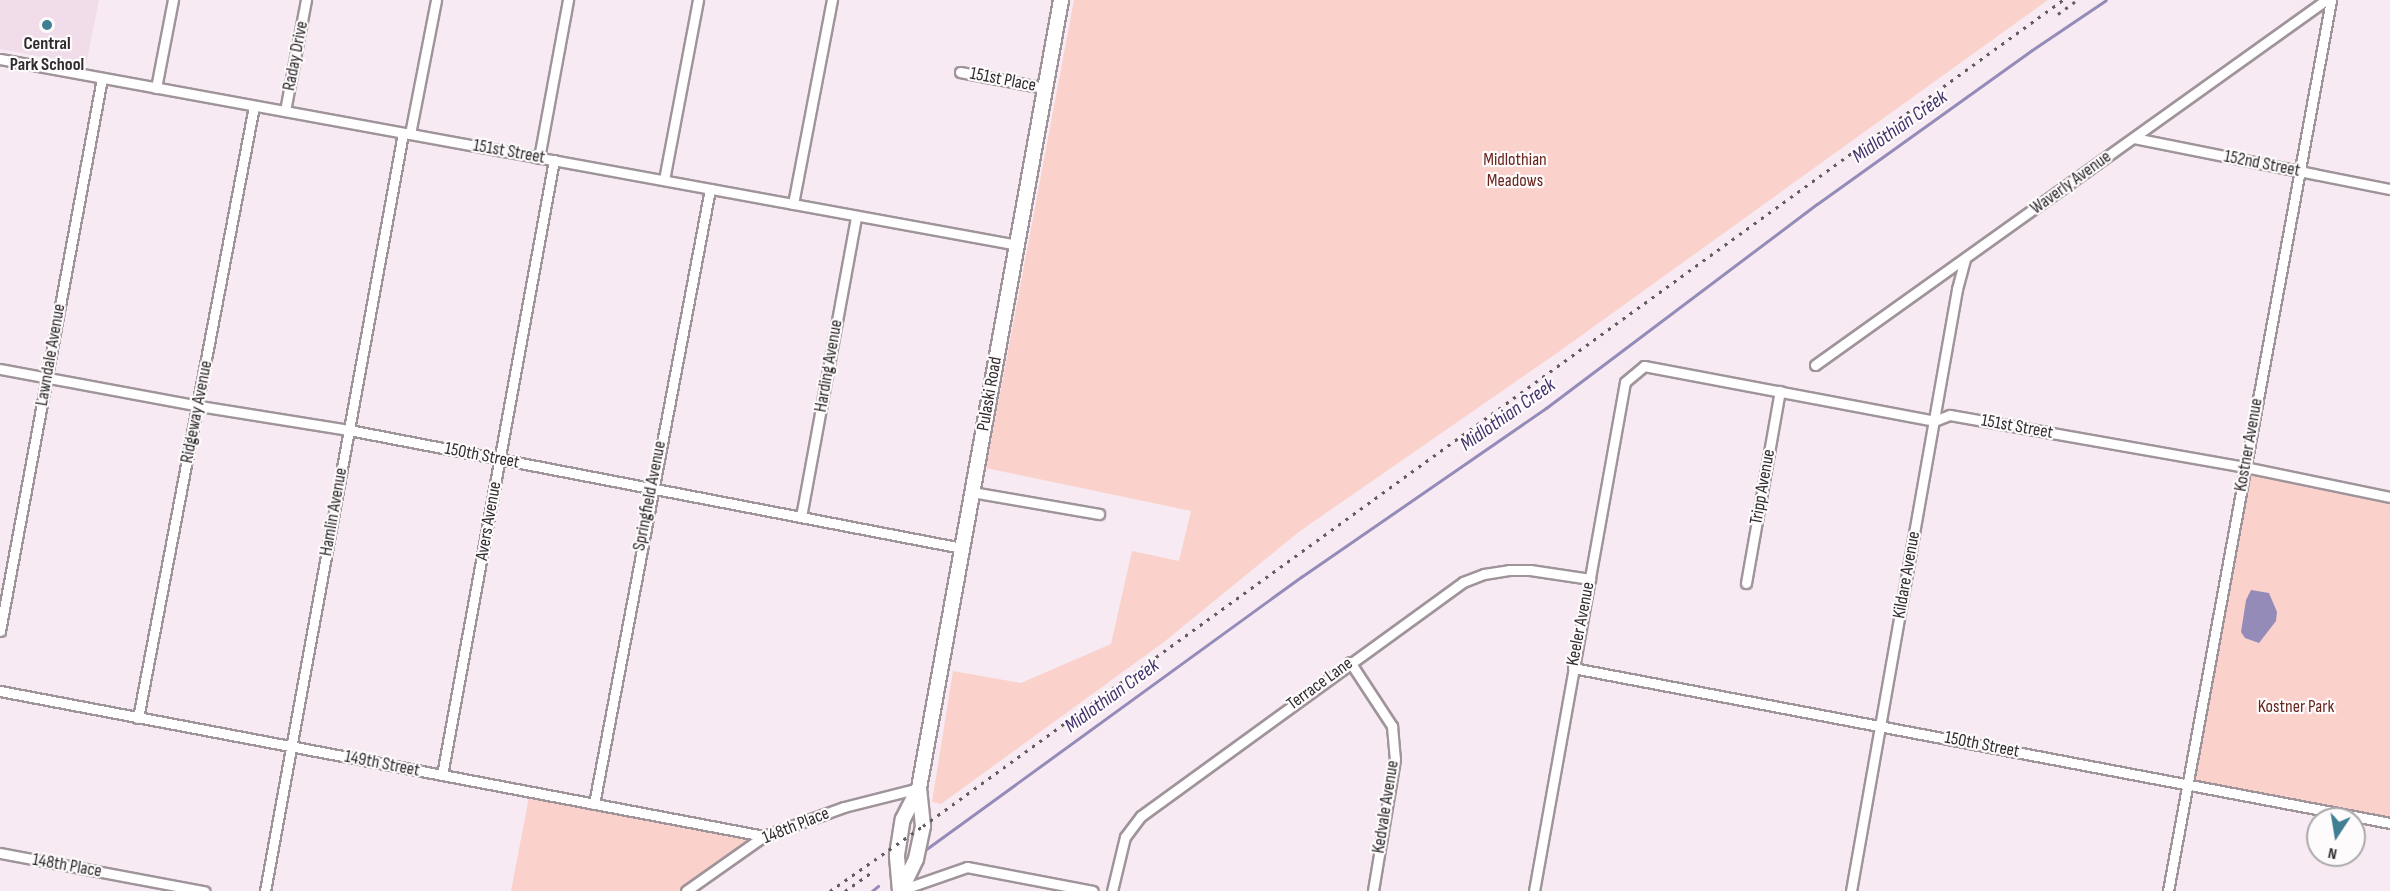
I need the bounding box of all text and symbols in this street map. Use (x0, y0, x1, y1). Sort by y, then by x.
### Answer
marker: Central Park School (40, 18, 54, 32)
street label: Raday Drive (279, 19, 313, 93)
place label: Central Park School (10, 34, 84, 76)
street label: 151st Place (968, 63, 1038, 97)
water label: Midlothian Creek (1848, 85, 1952, 169)
street label: 151st Street (471, 135, 547, 169)
street label: 152nd Street (2222, 146, 2302, 182)
street label: Waverly Avenue (2026, 147, 2116, 219)
park label: Midlothian Meadows (1483, 150, 1547, 192)
street label: Lawndale Avenue (31, 302, 71, 408)
street label: Harding Avenue (810, 318, 848, 414)
street label: Pulaski Road (973, 355, 1007, 433)
street label: Ridgeway Avenue (176, 359, 218, 465)
water label: Midlothian Creek (1456, 373, 1560, 457)
street label: Kostner Avenue (2230, 397, 2268, 493)
street label: 151st Street (1979, 410, 2055, 444)
street label: 150th Street (443, 438, 521, 474)
street label: Springfield Avenue (629, 439, 671, 553)
street label: Tripp Avenue (1746, 448, 1780, 526)
street label: Hamlin Avenue (316, 466, 352, 558)
street label: Avers Avenue (471, 480, 507, 562)
street label: Kildare Avenue (1889, 530, 1925, 620)
street label: Keeler Avenue (1562, 580, 1600, 668)
street label: Terrace Lane (1283, 653, 1357, 715)
water label: Midlothian Creek (1060, 654, 1164, 738)
park label: Kostner Park (2258, 696, 2334, 718)
street label: 150th Street (1943, 727, 2021, 763)
street label: 149th Street (343, 746, 421, 782)
street label: Kedvale Avenue (1368, 759, 1404, 855)
street label: 148th Place (759, 803, 833, 849)
north arrow (2306, 807, 2366, 867)
text: N (2326, 843, 2339, 863)
street label: 148th Place (31, 849, 103, 883)

